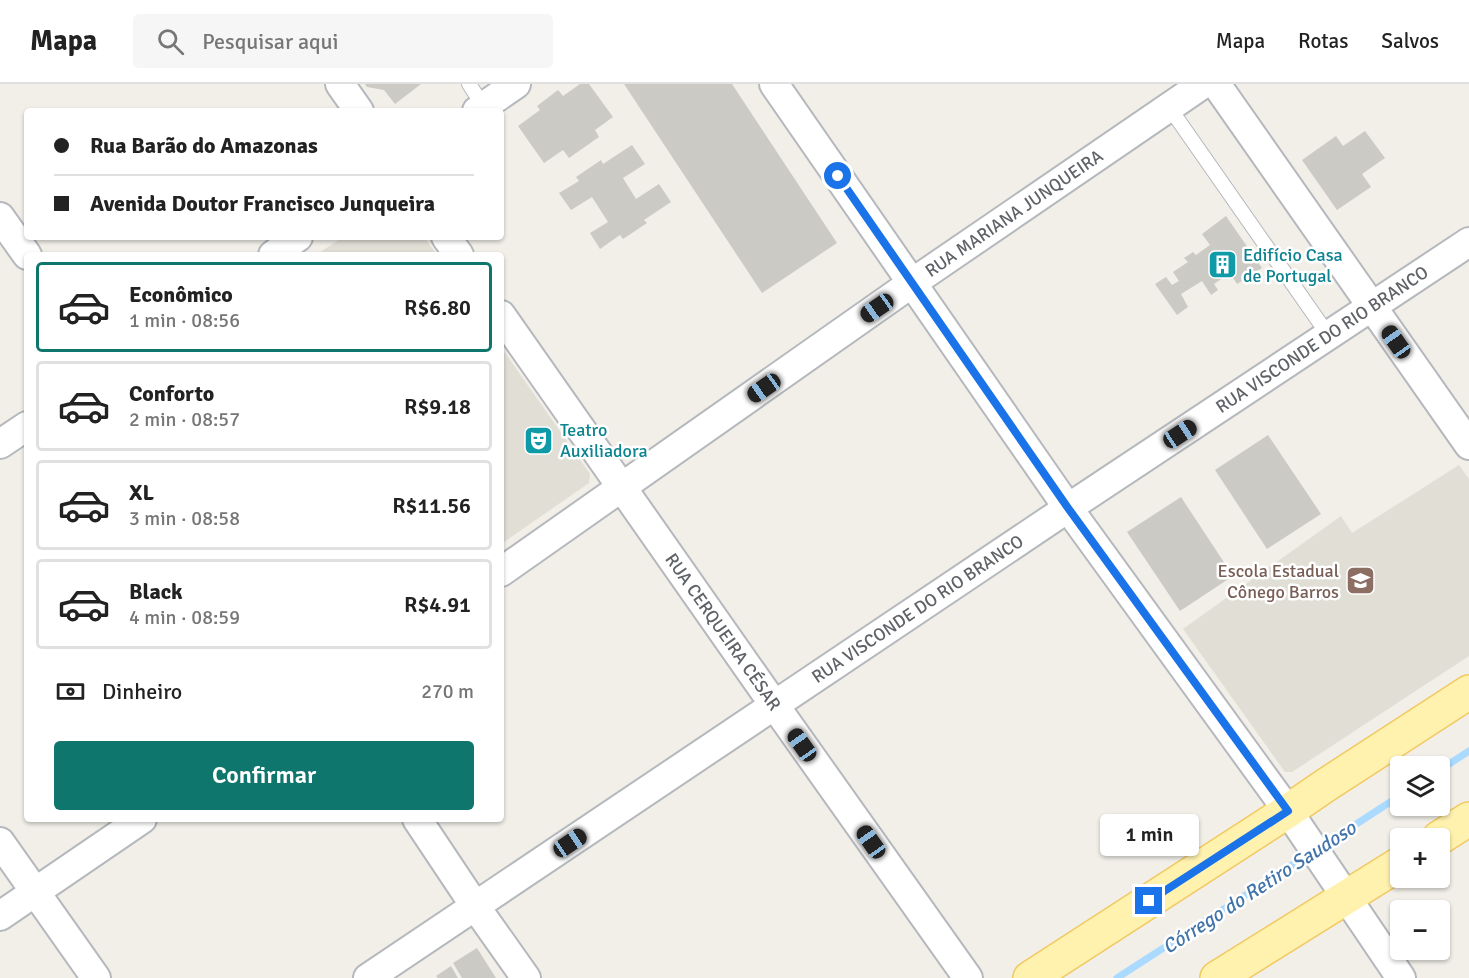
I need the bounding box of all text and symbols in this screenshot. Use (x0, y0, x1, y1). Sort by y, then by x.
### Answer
search box (133, 14, 553, 68)
text: Mapa (30, 24, 97, 58)
icon: search (154, 25, 187, 58)
text: Pesquisar aqui (202, 28, 339, 55)
text: Mapa (1216, 28, 1265, 54)
text: Rotas (1298, 28, 1348, 54)
text: Salvos (1381, 28, 1439, 54)
text: Rua Barão do Amazonas (90, 132, 318, 159)
street label: RUA MARIANA JUNQUEIRA (921, 145, 1107, 282)
route start (824, 162, 851, 189)
text: Avenida Doutor Francisco Junqueira (90, 190, 435, 217)
place label: Edifício Casa de Portugal (1243, 244, 1343, 287)
building icon: Edifício Casa de Portugal (1206, 249, 1238, 281)
street label: RUA VISCONDE DO RIO BRANCO (1212, 261, 1433, 418)
icon: car (57, 280, 111, 334)
text: Econômico (129, 281, 233, 308)
car (857, 290, 897, 326)
text: R$6.80 (404, 294, 471, 321)
text: 1 min · 08:56 (129, 308, 240, 333)
car (1378, 322, 1414, 362)
car (744, 370, 784, 406)
icon: car (57, 379, 111, 433)
text: Conforto (129, 380, 214, 407)
text: R$9.18 (404, 393, 471, 420)
text: 2 min · 08:57 (129, 407, 240, 432)
car (1160, 417, 1200, 451)
place label: Teatro Auxiliadora (560, 419, 648, 462)
theatre icon: Teatro Auxiliadora (523, 424, 555, 456)
icon: car (57, 478, 111, 532)
text: XL (129, 479, 154, 506)
text: R$11.56 (392, 492, 471, 519)
text: 3 min · 08:58 (129, 506, 240, 531)
street label: RUA VISCONDE DO RIO BRANCO (807, 530, 1028, 688)
street label: RUA CERQUEIRA CÉSAR (660, 549, 786, 715)
place label: Escola Estadual Cônego Barros (1218, 560, 1339, 603)
school or university icon: Escola Estadual Cônego Barros (1344, 565, 1376, 597)
icon: car (57, 577, 111, 631)
text: Black (129, 578, 183, 605)
text: R$4.91 (404, 591, 471, 618)
text: 4 min · 08:59 (129, 605, 240, 630)
icon: cash (54, 675, 87, 708)
text: Dinheiro (102, 678, 182, 705)
text: 270 m (421, 679, 474, 704)
car (784, 725, 820, 765)
button: Confirmar (54, 741, 474, 810)
map controls (1390, 756, 1450, 960)
button: layers (1390, 756, 1450, 816)
callout: 1 min (1100, 814, 1198, 856)
water label: Córrego do Retiro Saudoso (1158, 815, 1362, 959)
car (853, 822, 889, 862)
text: 1 min (1126, 822, 1173, 847)
car (550, 825, 590, 861)
button: + (1390, 828, 1450, 888)
route end (1135, 887, 1162, 914)
button: − (1390, 900, 1450, 960)

